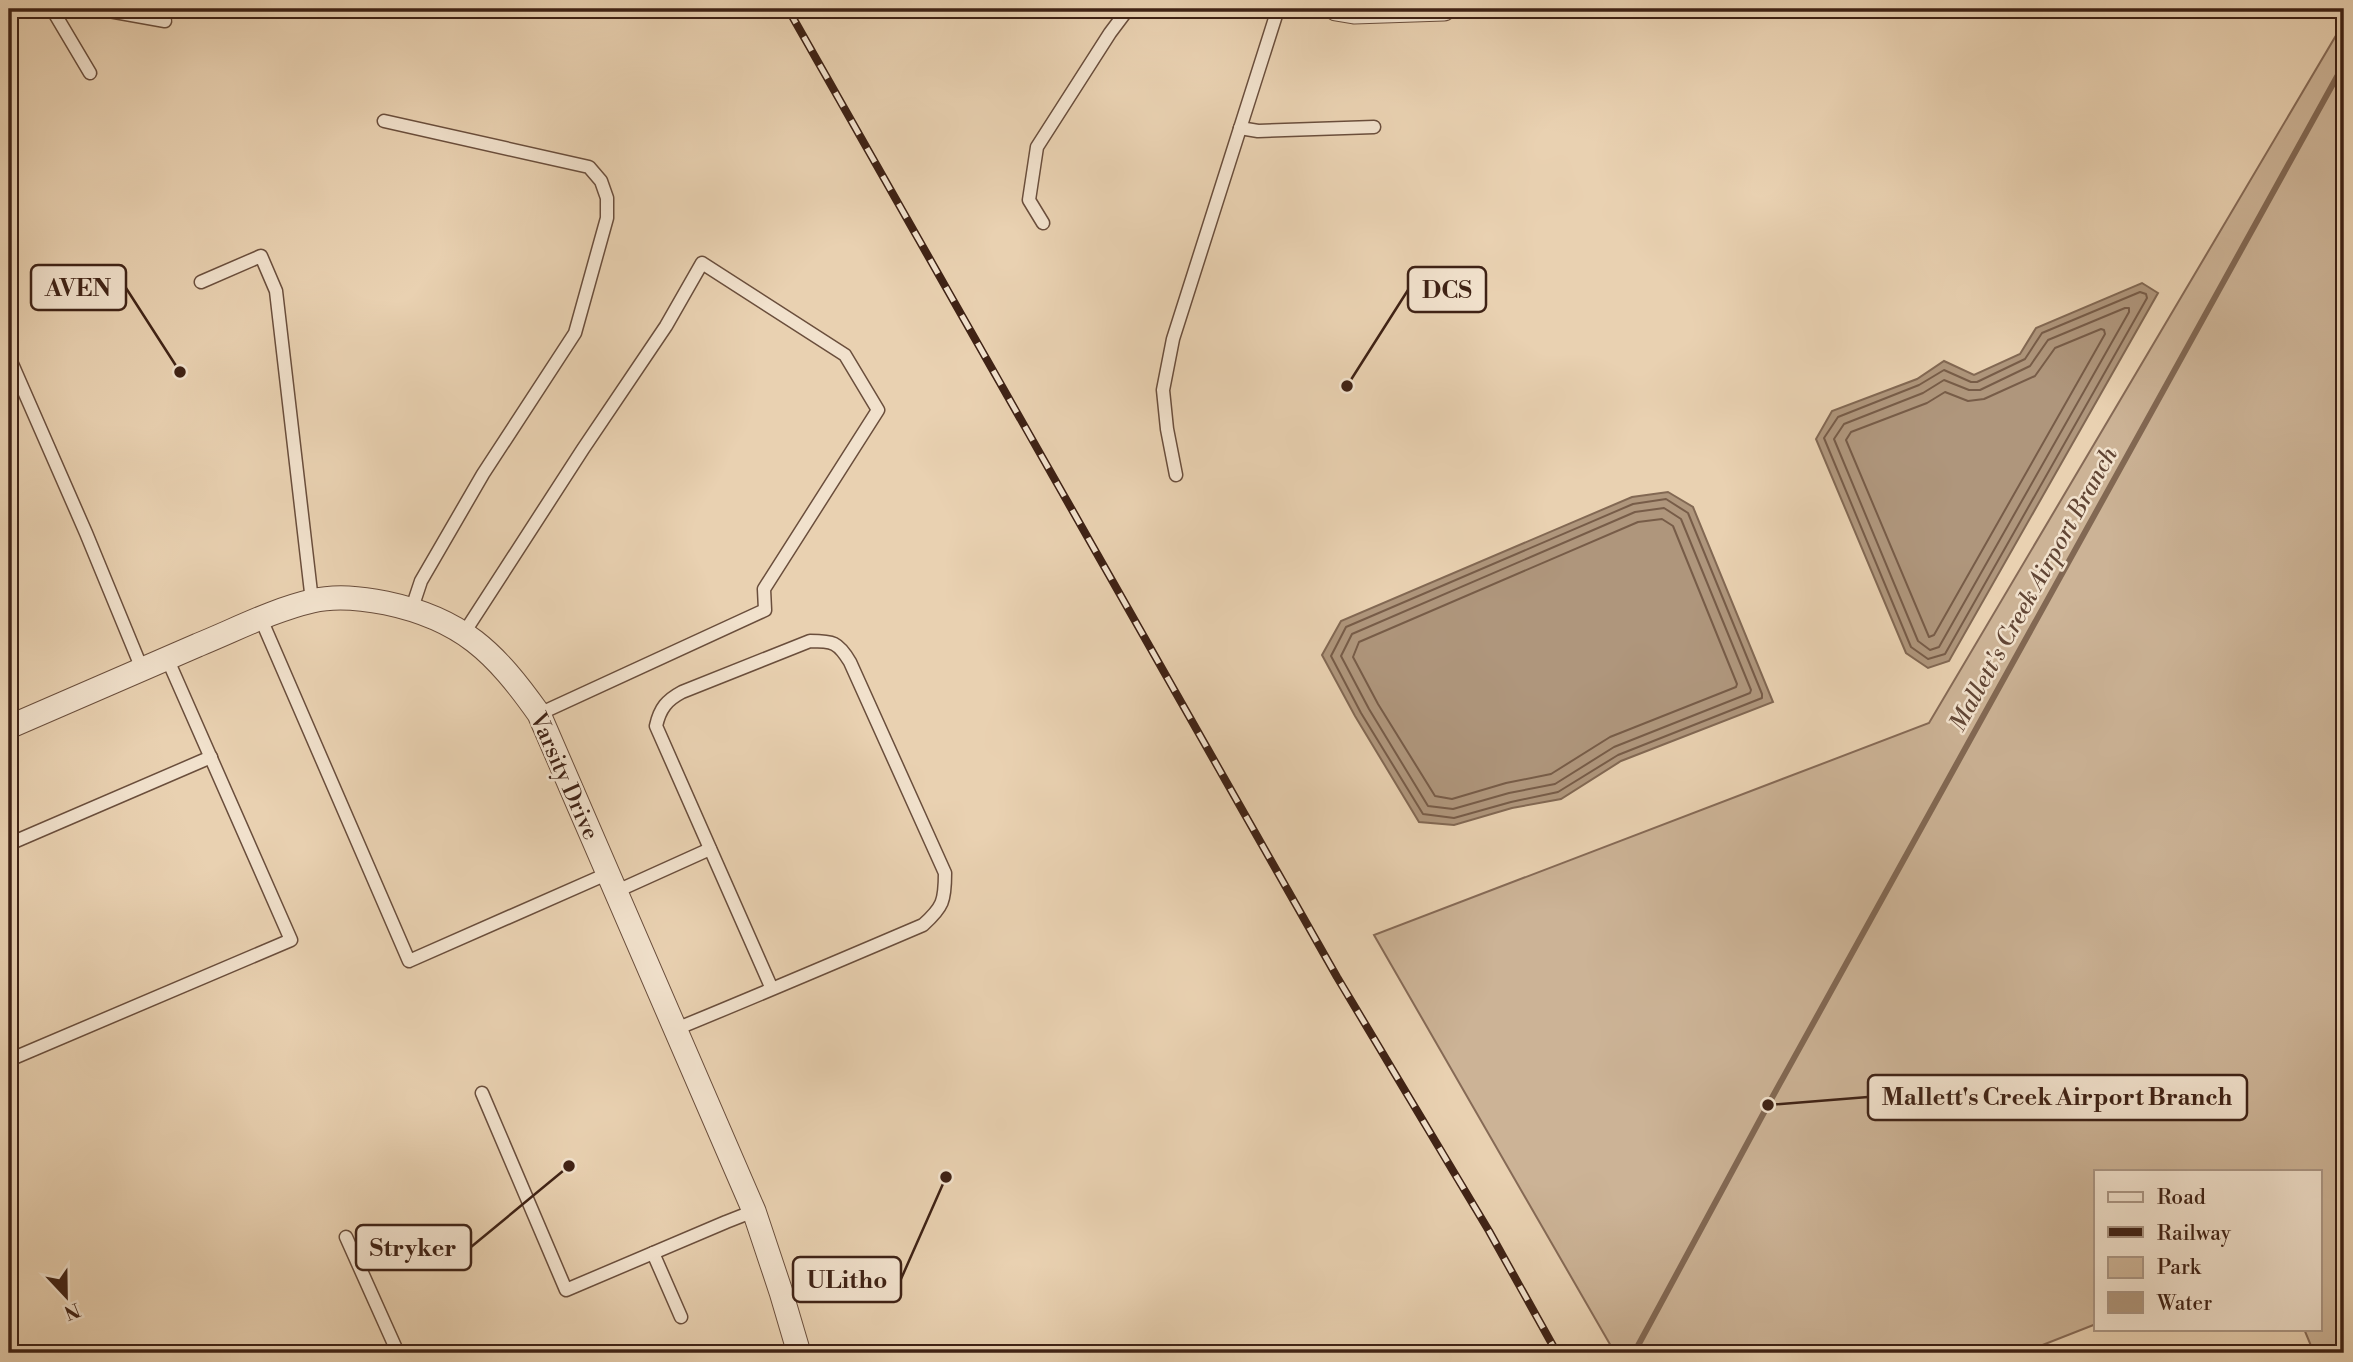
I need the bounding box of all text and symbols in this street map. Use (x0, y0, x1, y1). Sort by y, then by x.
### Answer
callout: AVEN (31, 265, 126, 310)
callout: DCS (1408, 267, 1486, 312)
text: AVEN (44, 274, 111, 304)
text: DCS (1422, 276, 1472, 306)
water label: Mallett's Creek Airport Branch (1943, 442, 2125, 737)
street label: Varsity Drive (523, 708, 605, 844)
callout: Mallett's Creek Airport Branch (1868, 1075, 2247, 1120)
text: Mallett's Creek Airport Branch (1882, 1083, 2233, 1113)
legend (2094, 1170, 2322, 1330)
text: Road (2157, 1185, 2206, 1211)
text: Railway (2157, 1221, 2232, 1247)
callout: Stryker (356, 1225, 471, 1270)
text: Stryker (370, 1234, 456, 1264)
text: Park (2157, 1255, 2202, 1281)
callout: ULitho (793, 1257, 901, 1302)
north arrow (32, 1260, 102, 1330)
text: ULitho (807, 1266, 887, 1296)
text: Water (2156, 1291, 2212, 1317)
text: N (61, 1297, 83, 1325)

